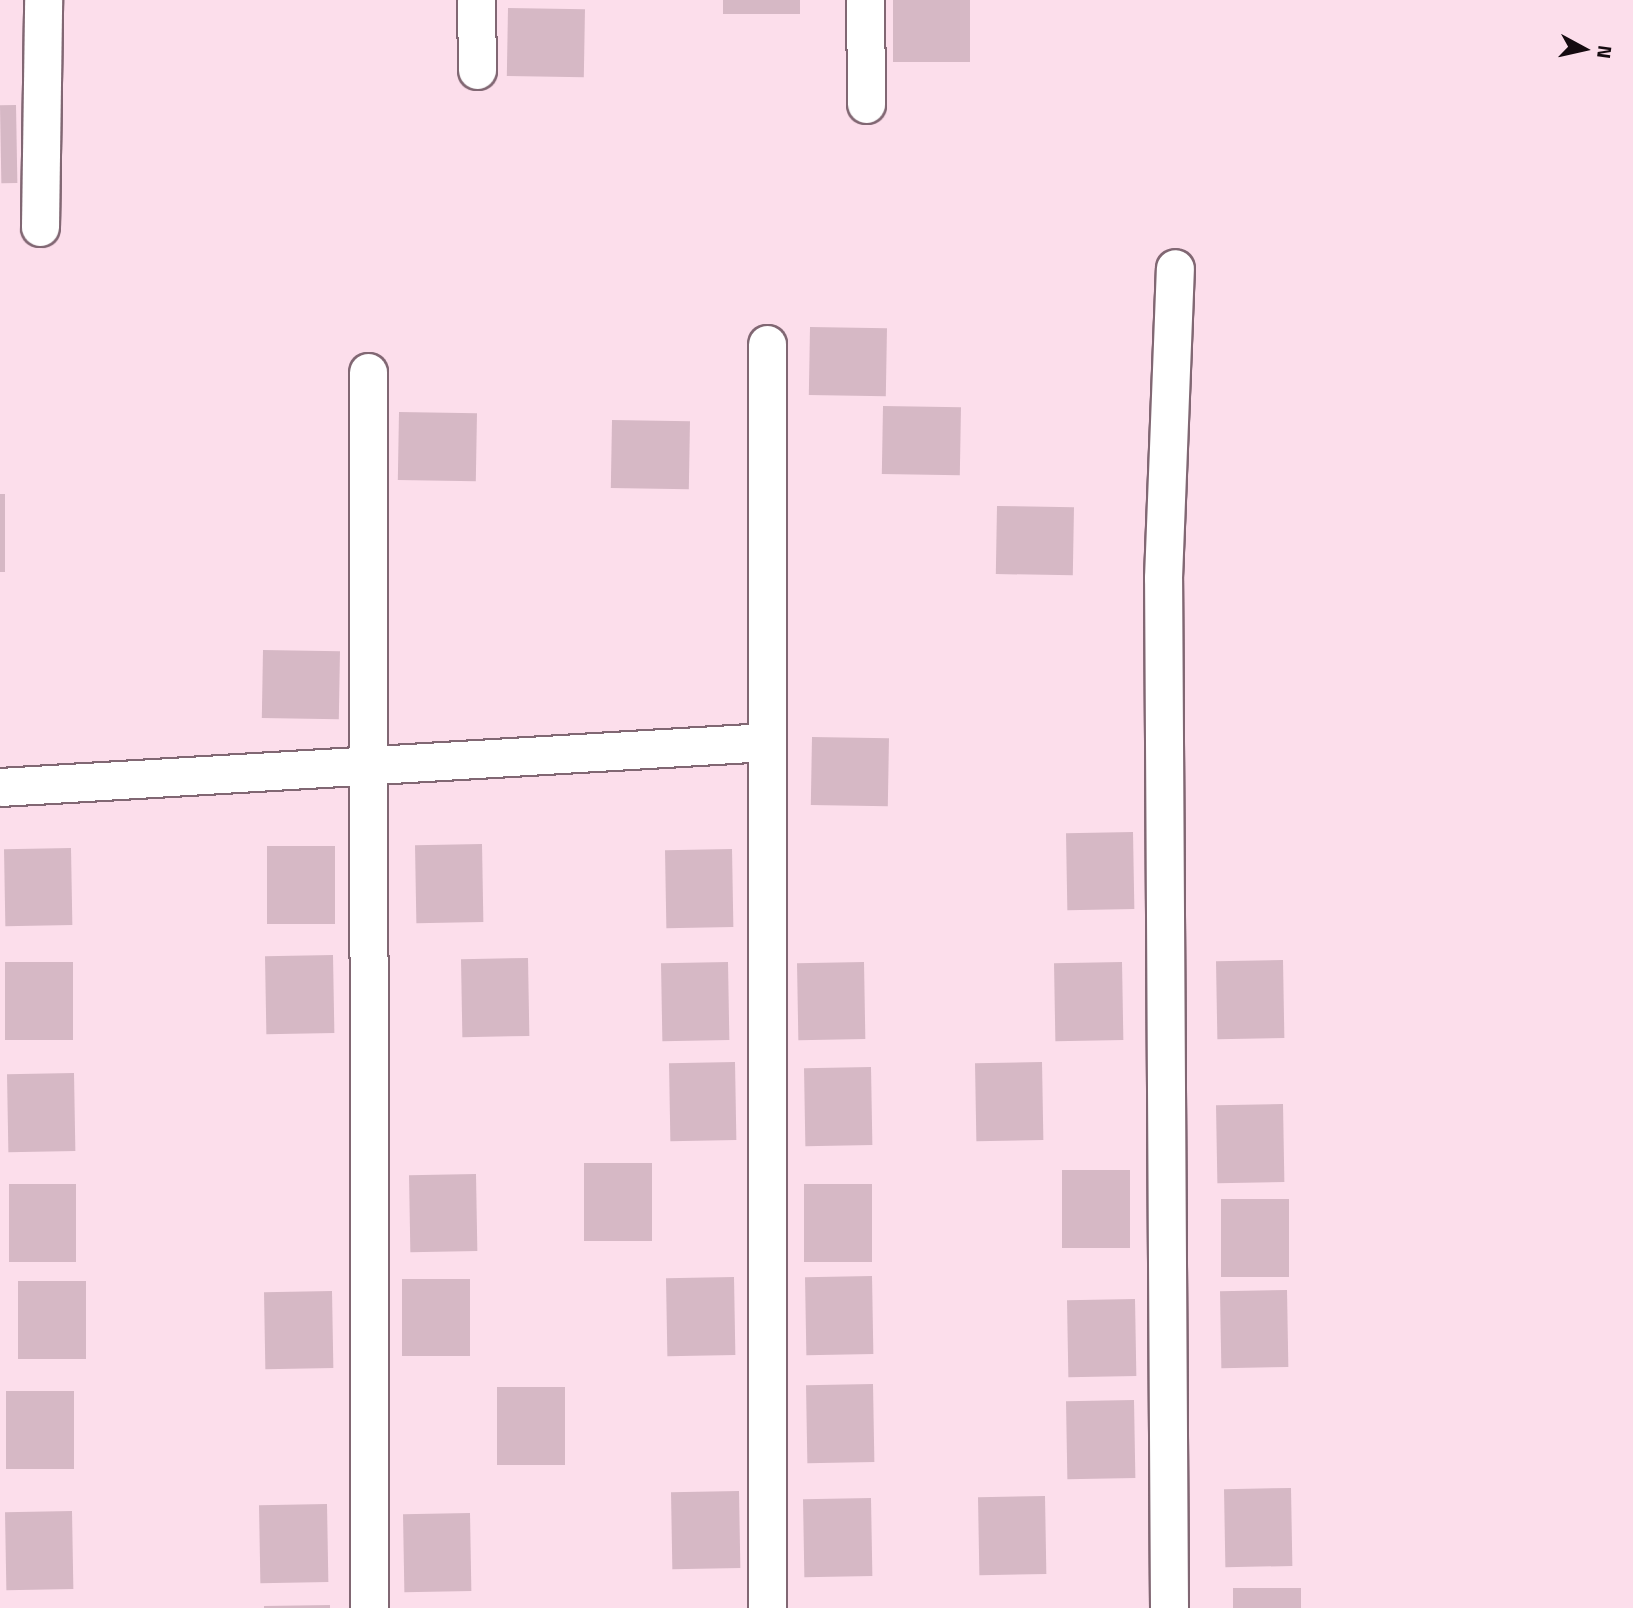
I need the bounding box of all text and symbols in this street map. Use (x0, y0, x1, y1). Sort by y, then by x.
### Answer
north arrow (1549, 14, 1619, 84)
text: N (1590, 43, 1621, 61)

